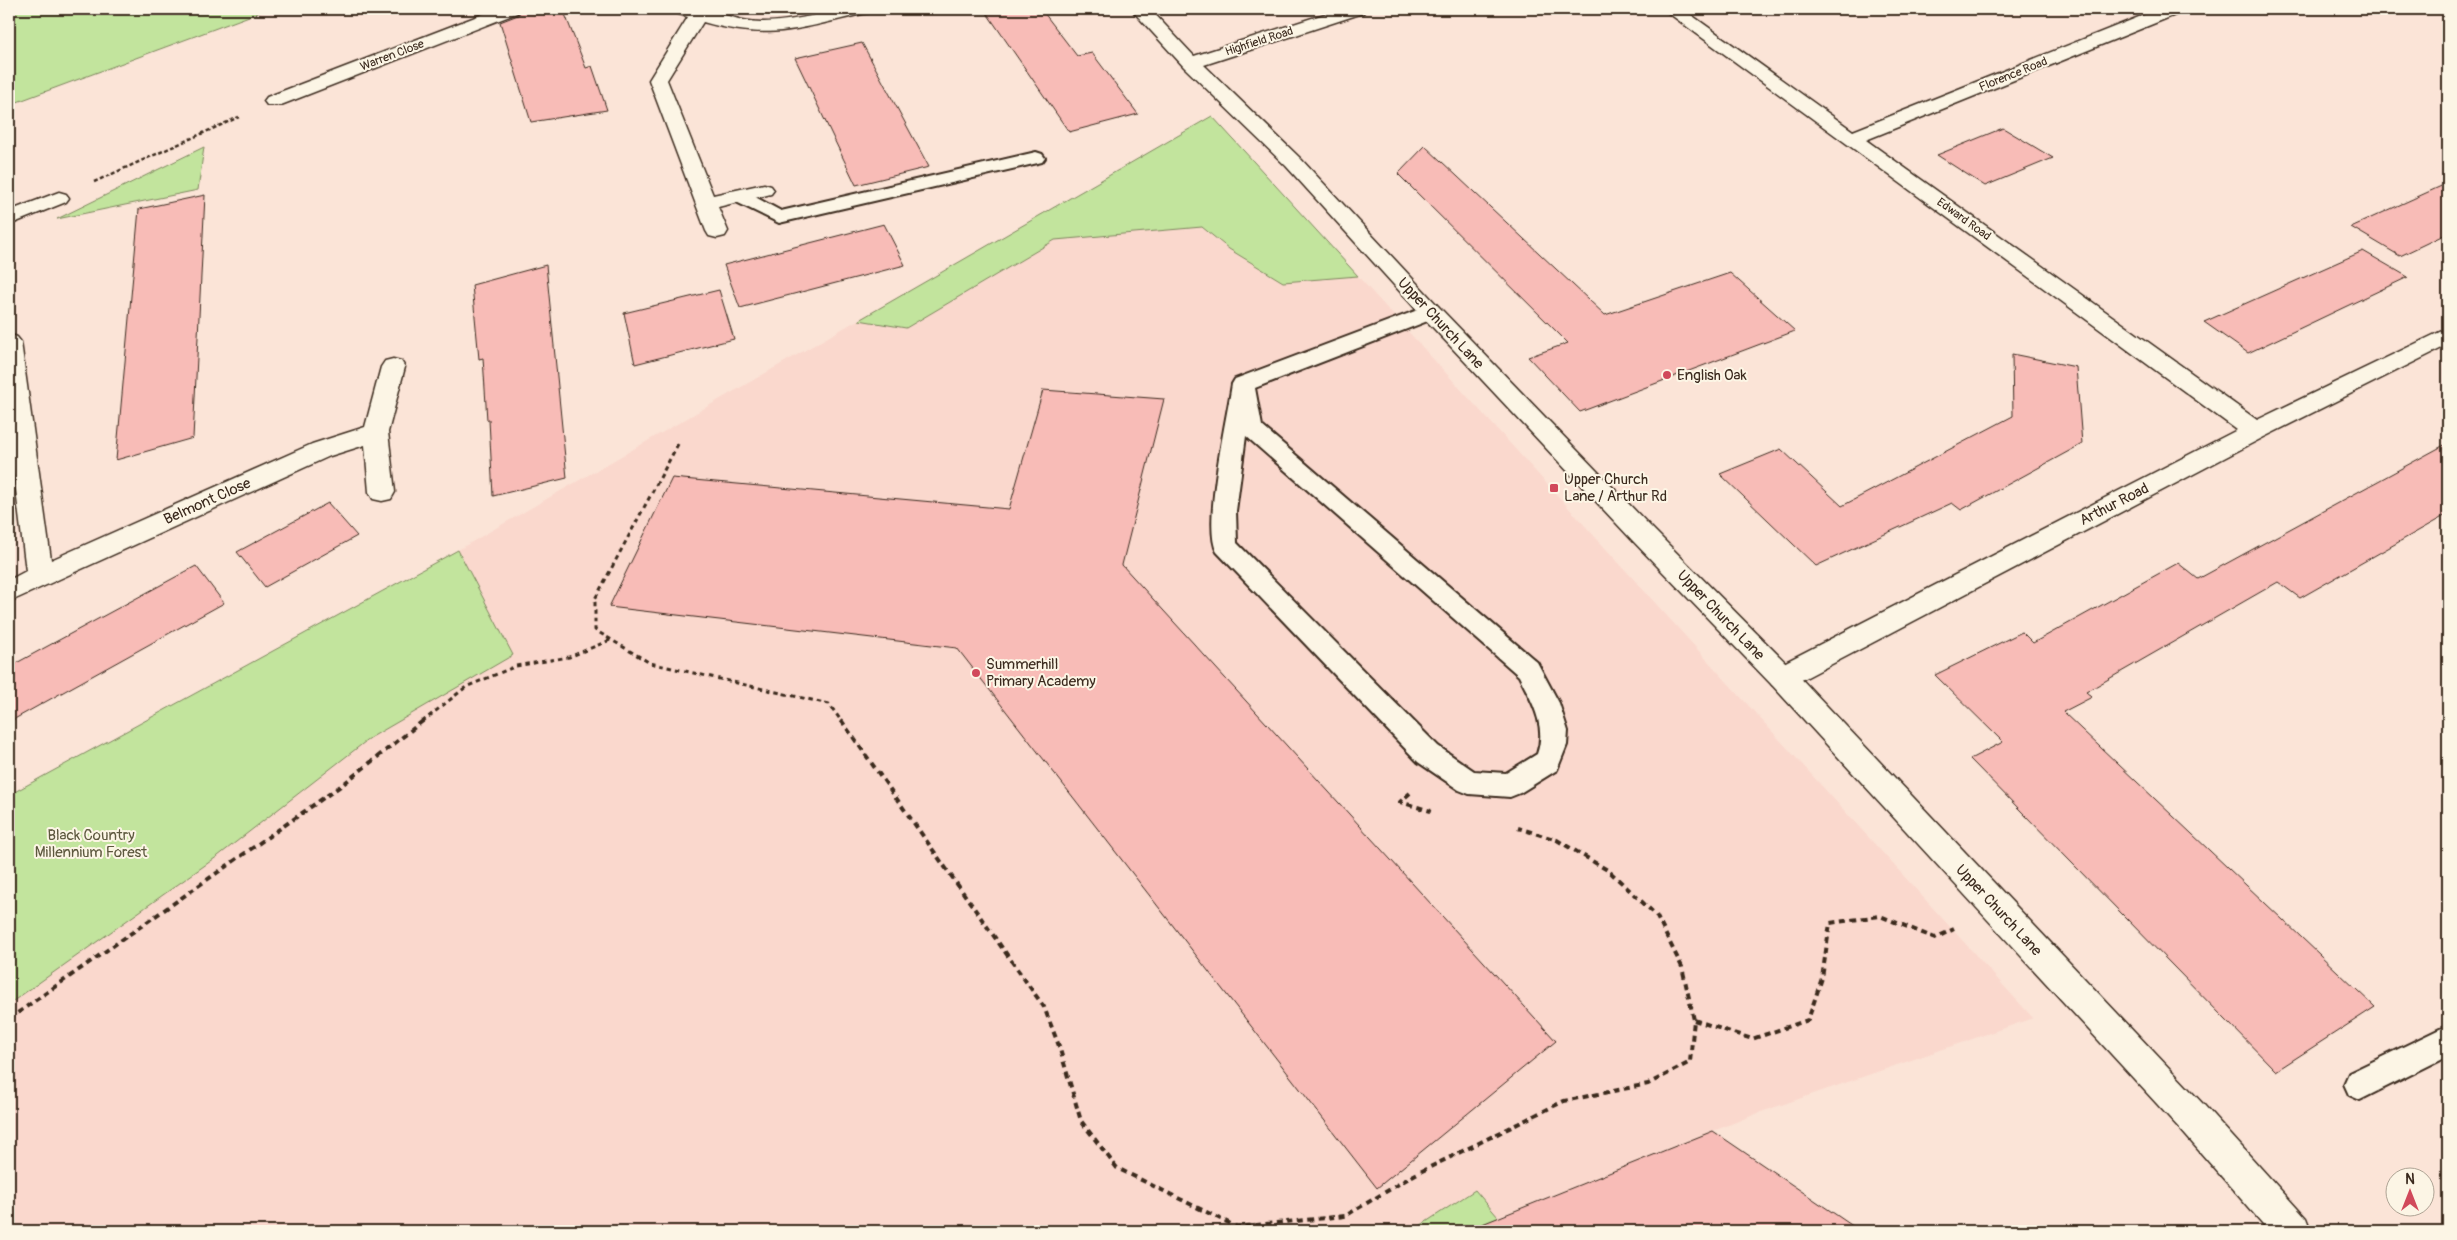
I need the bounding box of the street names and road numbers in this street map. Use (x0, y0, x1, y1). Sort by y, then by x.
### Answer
street label: Highfield Road (1223, 23, 1295, 60)
street label: Warren Close (358, 36, 426, 75)
street label: Florence Road (1977, 54, 2050, 95)
street label: Edward Road (1934, 195, 1994, 244)
street label: Upper Church Lane (1393, 274, 1488, 373)
street label: Belmont Close (161, 474, 254, 529)
street label: Arthur Road (2076, 479, 2152, 530)
street label: Upper Church Lane (1673, 566, 1769, 665)
street label: Upper Church Lane (1951, 861, 2046, 960)

